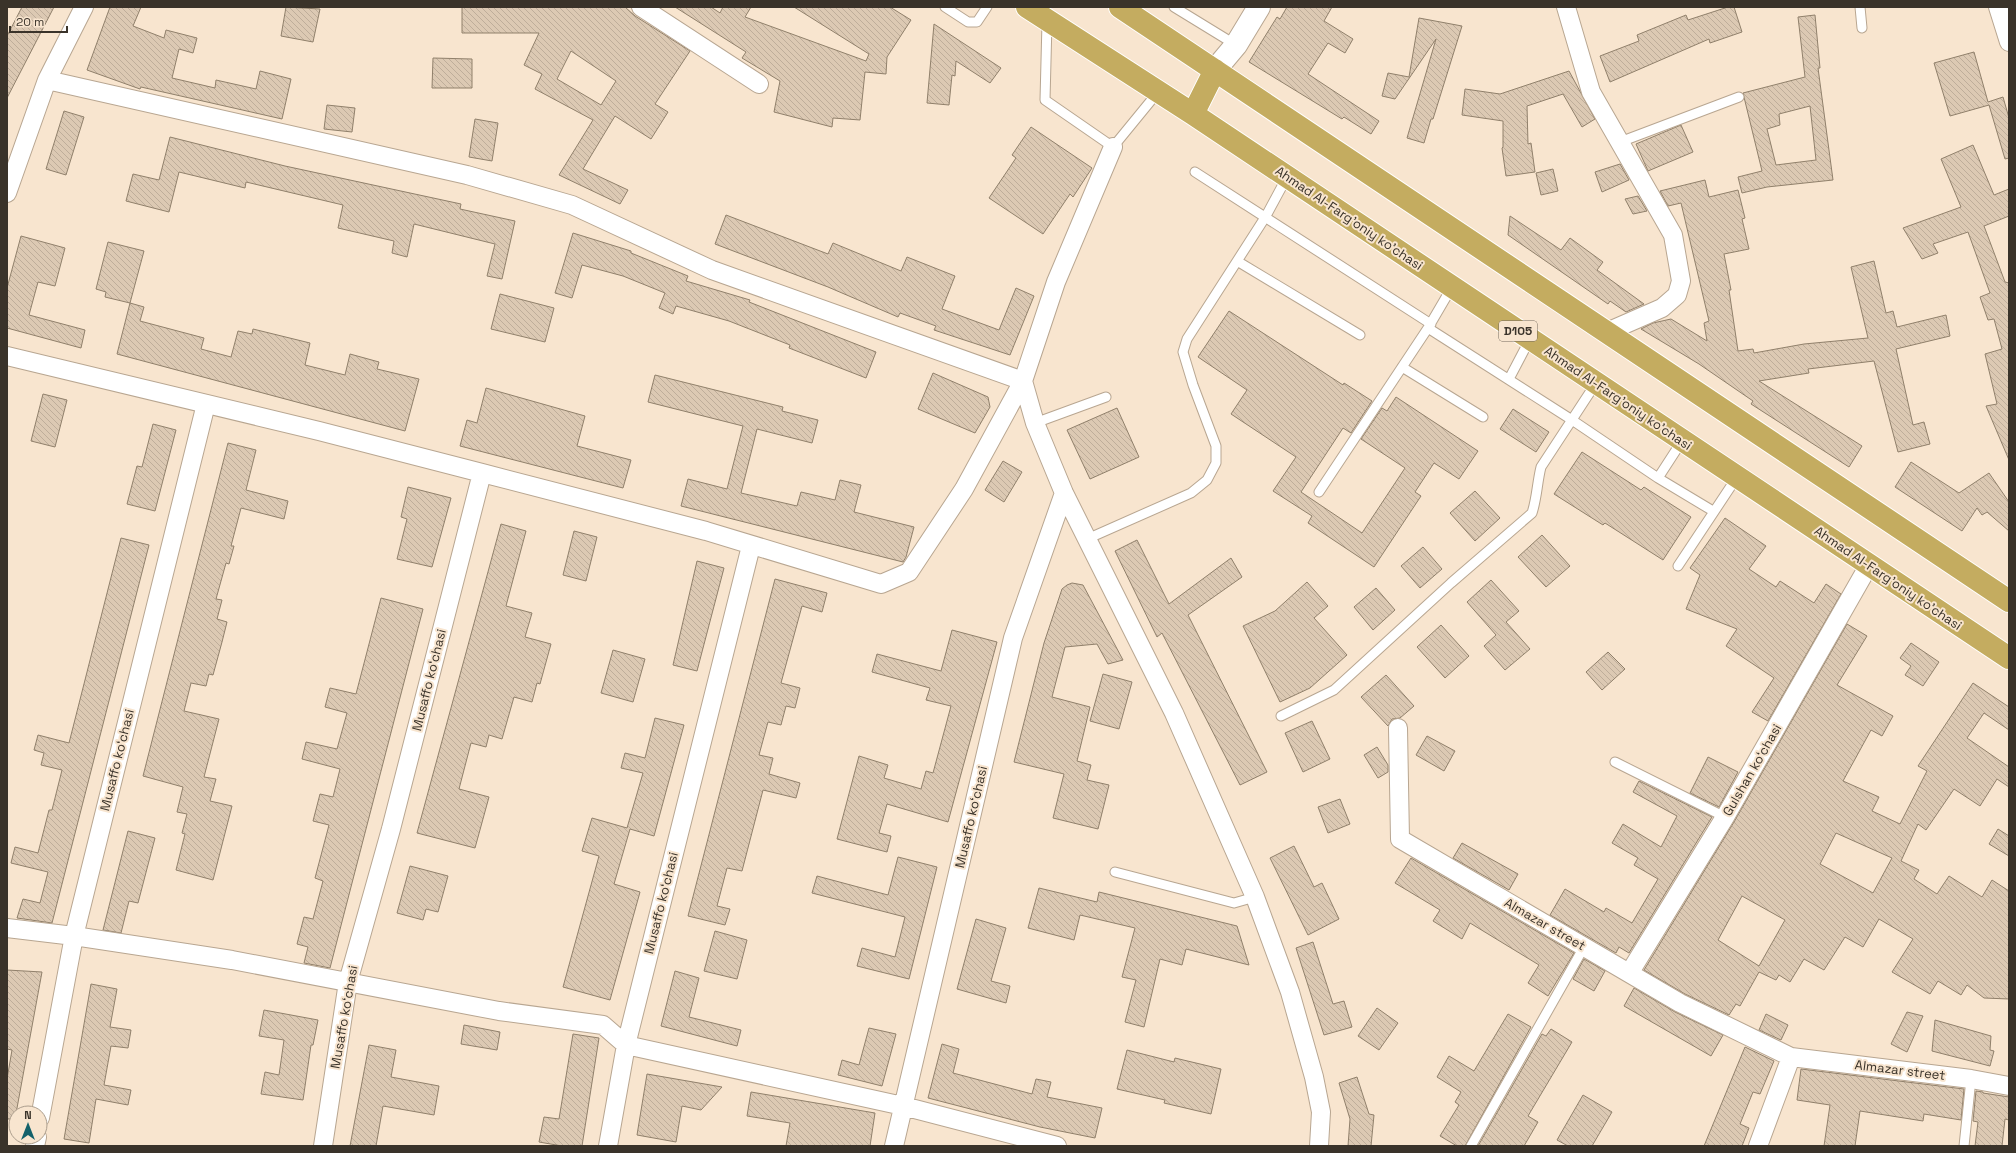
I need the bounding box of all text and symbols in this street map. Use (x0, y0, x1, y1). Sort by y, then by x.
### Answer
scale bar (10, 8, 67, 34)
text: 20 m (16, 14, 44, 30)
street label: Ahmad Al-Farg'oniy ko'chasi (1272, 162, 1426, 274)
road number: D105 (1499, 321, 1537, 341)
street label: Ahmad Al-Farg'oniy ko'chasi (1541, 342, 1695, 454)
street label: Ahmad Al-Farg'oniy ko'chasi (1811, 522, 1965, 634)
street label: Musaffo koʻchasi (408, 627, 450, 733)
street label: Musaffo koʻchasi (96, 707, 138, 813)
street label: Gulshan koʻchasi (1719, 721, 1785, 819)
street label: Musaffo koʻchasi (951, 764, 991, 870)
street label: Musaffo koʻchasi (640, 850, 682, 956)
street label: Almazar street (1501, 894, 1589, 954)
street label: Musaffo koʻchasi (327, 964, 361, 1070)
street label: Almazar street (1854, 1056, 1946, 1084)
north arrow (8, 1105, 48, 1145)
text: N (24, 1108, 32, 1122)

